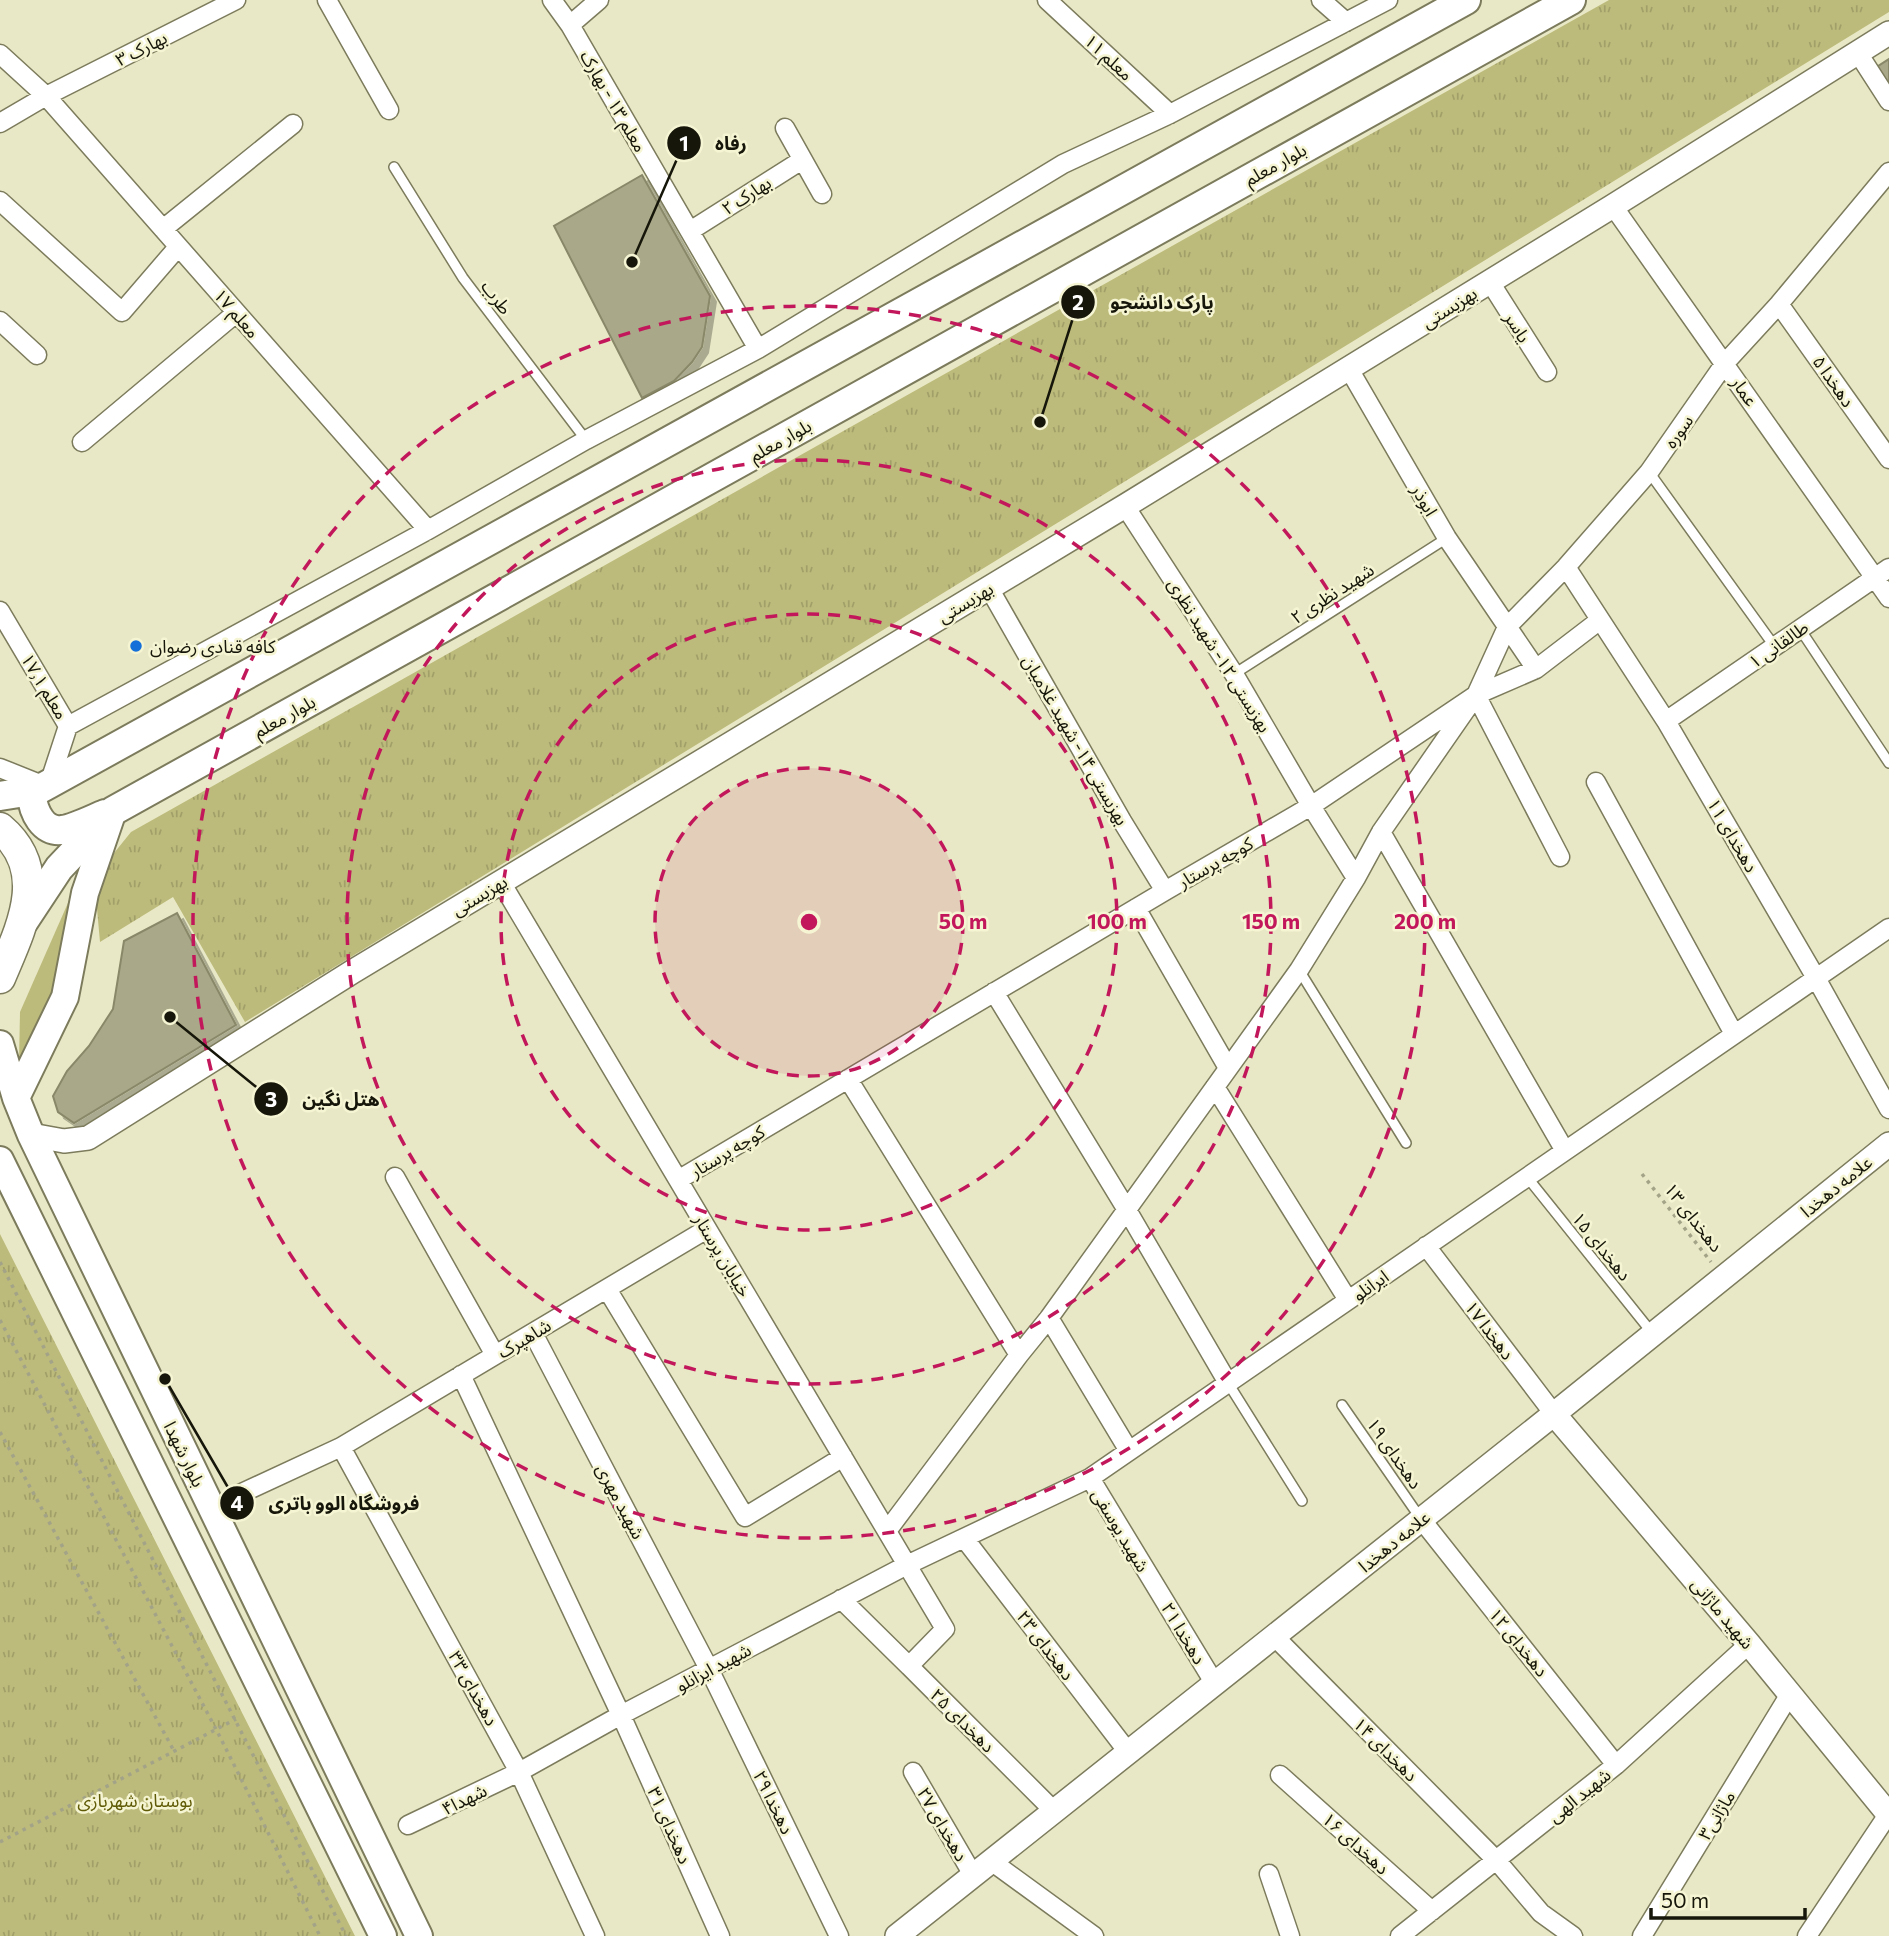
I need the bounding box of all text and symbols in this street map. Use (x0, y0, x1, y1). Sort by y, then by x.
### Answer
street label: بهارک ۳ (112, 26, 171, 71)
street label: معلم ۱۱ (1078, 29, 1138, 87)
street label: معلم ۱۳ - بهارک (573, 46, 652, 157)
callout: رفاه (667, 123, 761, 163)
text: 1 (679, 130, 689, 155)
text: رفاه (715, 131, 747, 155)
street label: بلوار معلم (1240, 138, 1311, 193)
street label: بهارک ۲ (717, 171, 775, 220)
street label: طرب (476, 276, 517, 319)
street label: بهزیستی (1417, 281, 1481, 333)
callout: پارک دانشجو (1061, 282, 1227, 322)
street label: معلم ۱۷ (207, 284, 264, 344)
text: 2 (1072, 289, 1084, 314)
text: پارک دانشجو (1110, 290, 1214, 315)
street label: یاسر (1499, 307, 1536, 347)
street label: دهخدا ۵ (1808, 351, 1860, 411)
street label: عمار (1726, 371, 1763, 411)
street label: سوره (1659, 410, 1698, 453)
street label: بلوار معلم (745, 414, 816, 469)
street label: ابوذر (1406, 479, 1443, 520)
street label: شهید نظری ۲ (1286, 558, 1378, 629)
street label: بهزیستی ۱۲- شهید نظری (1163, 574, 1276, 737)
street label: بهزیستی (933, 577, 997, 628)
street label: طالقانی ۱ (1744, 615, 1813, 673)
place label: کافه قنادی رضوان (150, 635, 276, 658)
marker: کافه قنادی رضوان (128, 638, 144, 654)
street label: معلم ۱۷٫۱ (14, 649, 73, 725)
street label: بهزیستی ۱۴- شهید غلامیان (1017, 651, 1134, 830)
street label: بلوار معلم (249, 690, 320, 745)
street label: دهخدای ۱۱ (1702, 794, 1763, 876)
street label: کوچه پرستار (1173, 831, 1258, 894)
street label: بهزیستی (447, 870, 511, 921)
text: 50 m (939, 908, 987, 933)
text: 100 m (1087, 908, 1147, 933)
text: 150 m (1242, 908, 1300, 933)
text: 200 m (1394, 908, 1456, 933)
centre of rings (797, 910, 821, 934)
callout: هتل نگین (253, 1079, 394, 1119)
text: 3 (265, 1086, 277, 1111)
text: هتل نگین (302, 1087, 380, 1111)
street label: کوچه پرستار (685, 1120, 769, 1183)
street label: علامه دهخدا (1796, 1150, 1876, 1222)
street label: دهخدای ۱۳ (1659, 1178, 1728, 1257)
street label: دهخدای ۱۵ (1567, 1207, 1636, 1285)
street label: خیابان پرستار (688, 1209, 756, 1301)
street label: ایرانلو (1348, 1265, 1393, 1306)
street label: دهخدا ۱۷ (1461, 1296, 1519, 1364)
street label: شاهپرک (493, 1313, 555, 1363)
street label: دهخدای ۱۹ (1362, 1413, 1428, 1493)
street label: بلوار شهدا (159, 1418, 210, 1491)
street label: شهید مهری (591, 1459, 650, 1543)
callout: فروشگاه الوو باتری (220, 1483, 433, 1523)
street label: شهید یوسفی (1087, 1484, 1154, 1576)
text: 4 (231, 1490, 244, 1515)
text: فروشگاه الوو باتری (269, 1491, 419, 1515)
street label: علامه دهخدا (1354, 1505, 1434, 1577)
street label: شهید ماژانی (1686, 1573, 1759, 1654)
street label: دهخدا ۲۱ (1157, 1598, 1211, 1668)
street label: دهخدای ۱۲ (1484, 1603, 1553, 1681)
street label: دهخدای ۲۳ (1012, 1606, 1079, 1685)
street label: شهید ایزانلو (671, 1638, 755, 1697)
street label: دهخدای ۳۳ (444, 1647, 503, 1730)
street label: دهخدای ۲۵ (926, 1683, 1000, 1757)
street label: دهخدای ۱۴ (1349, 1712, 1423, 1786)
street label: شهید الهی (1543, 1763, 1615, 1828)
street label: دهخدا ۲۹ (749, 1766, 799, 1838)
street label: شهدا۴ (438, 1779, 490, 1819)
street label: دهخدای ۳۱ (642, 1783, 697, 1867)
street label: دهخدای ۲۷ (912, 1783, 973, 1865)
street label: ماژانی۳ (1693, 1786, 1740, 1844)
park label: بوستان شهربازی (77, 1789, 193, 1812)
street label: دهخدای ۱۶ (1318, 1807, 1394, 1879)
scale bar (1651, 1876, 1805, 1920)
text: 50 m (1661, 1887, 1709, 1912)

